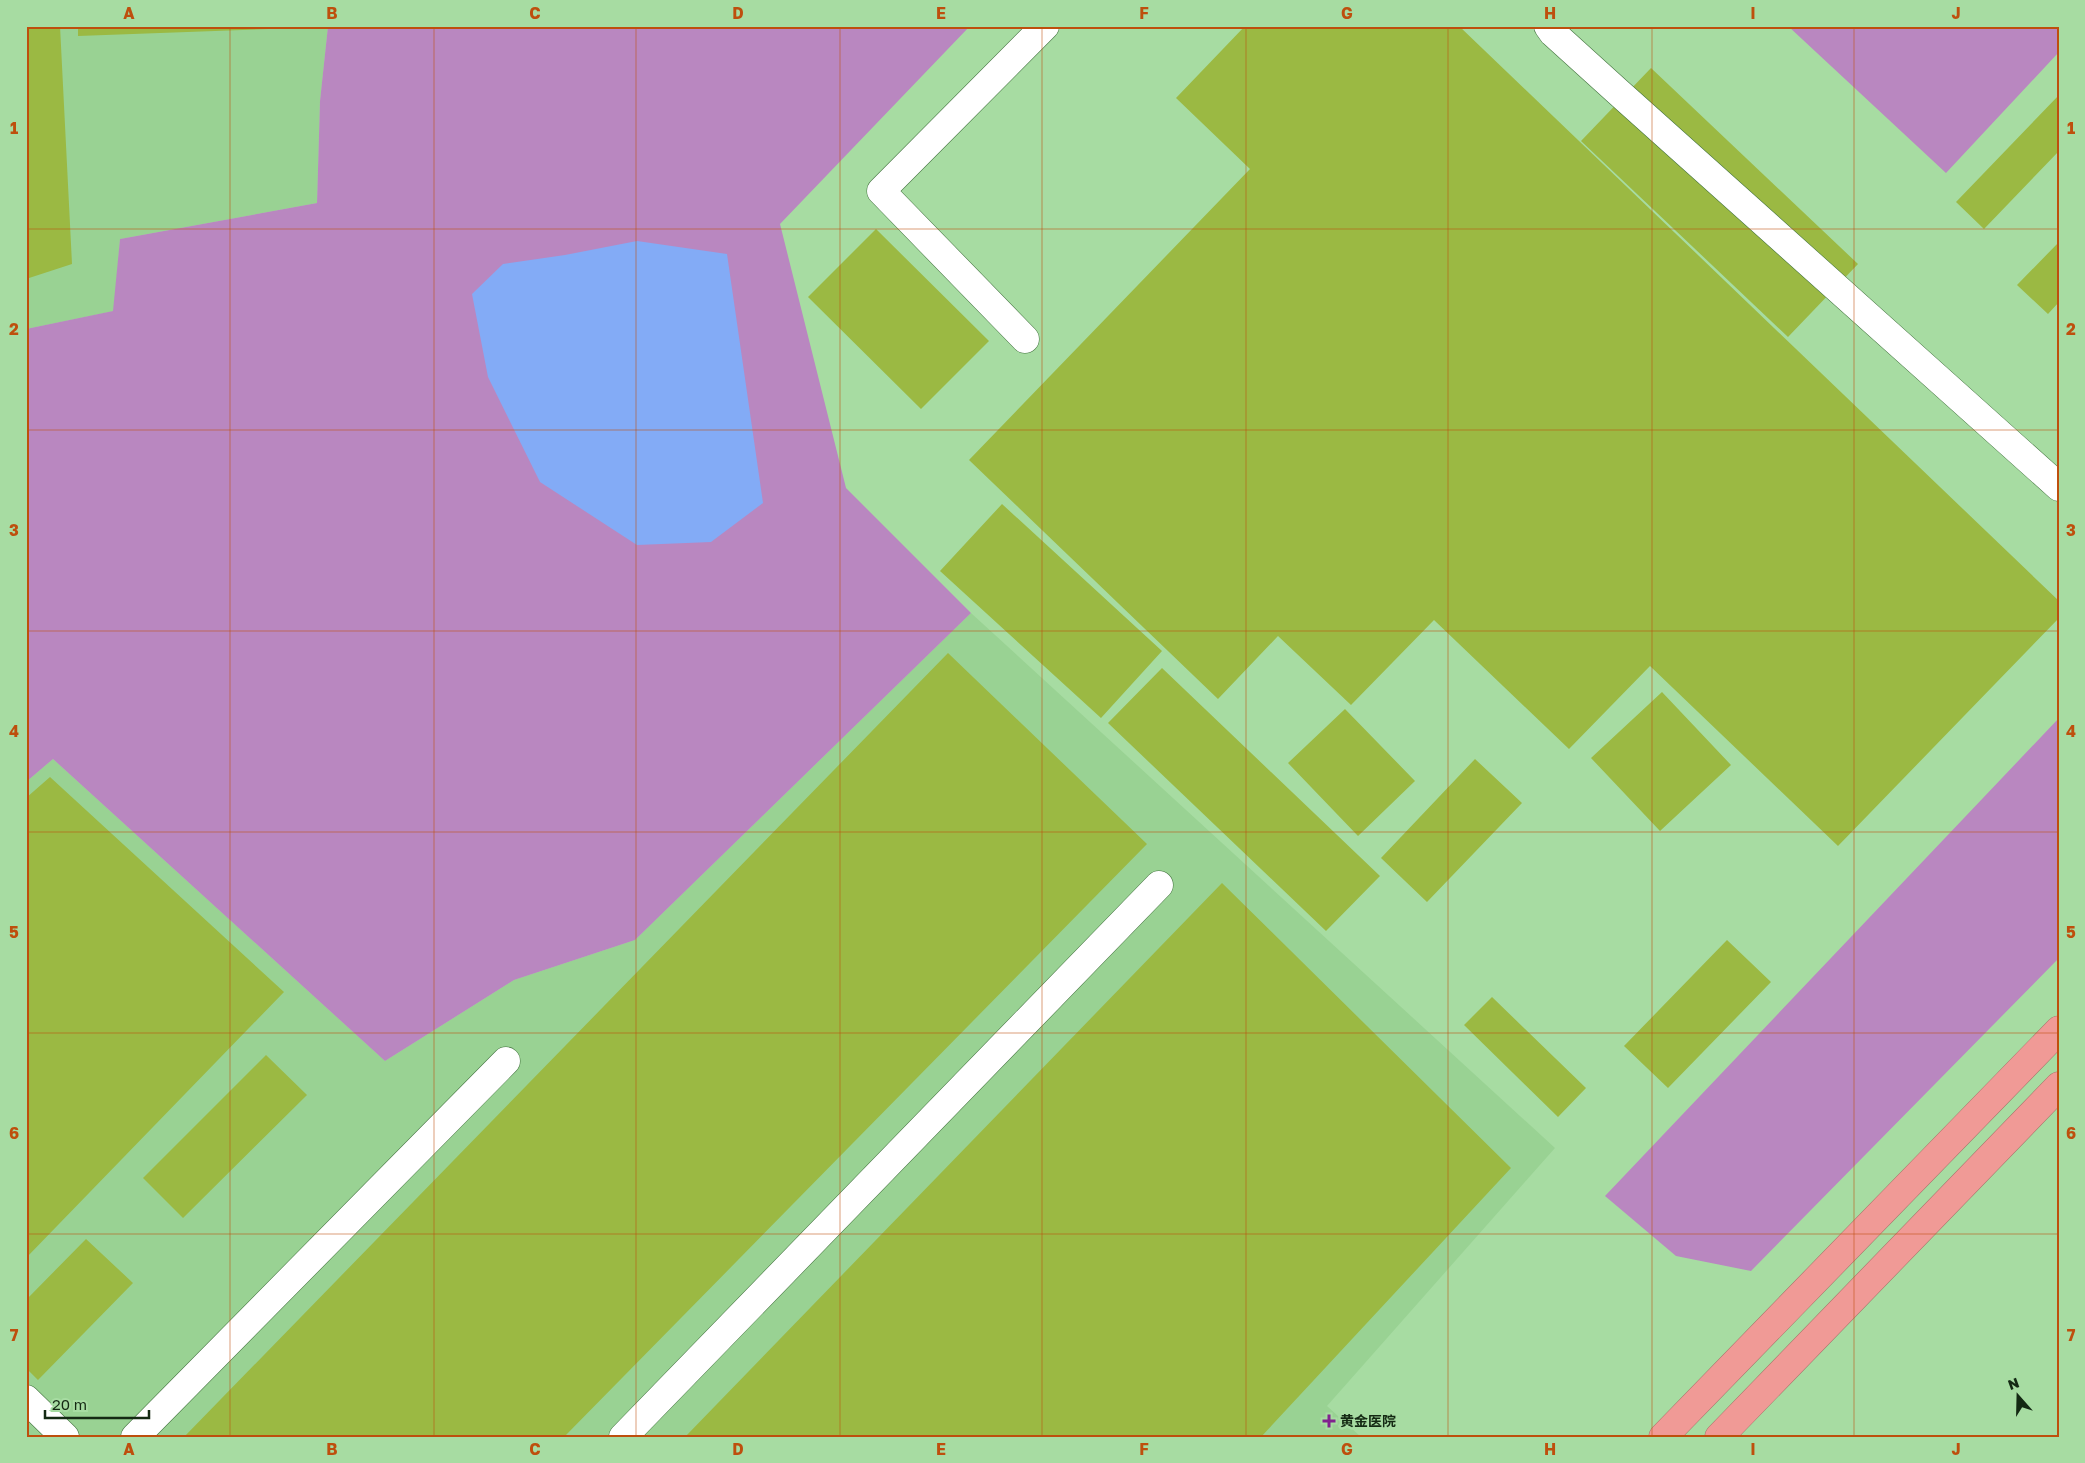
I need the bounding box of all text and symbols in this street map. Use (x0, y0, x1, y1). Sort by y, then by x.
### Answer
text: A (123, 3, 135, 23)
text: B (326, 3, 338, 23)
text: C (529, 3, 541, 23)
text: D (732, 3, 744, 23)
text: E (936, 3, 946, 23)
text: F (1139, 3, 1149, 23)
text: G (1341, 3, 1353, 23)
text: H (1544, 3, 1556, 23)
text: I (1750, 3, 1756, 23)
text: J (1951, 3, 1961, 23)
text: 1 (10, 118, 18, 138)
text: 1 (2067, 118, 2075, 138)
text: 2 (9, 319, 19, 339)
text: 2 (2066, 319, 2076, 339)
text: 3 (9, 520, 19, 540)
text: 3 (2066, 520, 2076, 540)
text: 4 (9, 721, 19, 741)
text: 4 (2066, 721, 2076, 741)
text: 5 (9, 922, 19, 942)
text: 5 (2066, 922, 2076, 942)
text: 6 (9, 1123, 19, 1143)
text: 6 (2066, 1123, 2076, 1143)
text: 7 (10, 1325, 19, 1345)
text: 7 (2067, 1325, 2076, 1345)
north arrow (1992, 1370, 2042, 1420)
text: N (2005, 1374, 2021, 1393)
scale bar (45, 1388, 149, 1420)
text: 20 m (52, 1395, 87, 1413)
place label: 黄金医院 (1340, 1412, 1396, 1429)
marker: 黄金医院 (1322, 1414, 1336, 1428)
text: A (123, 1439, 135, 1459)
text: B (326, 1439, 338, 1459)
text: C (529, 1439, 541, 1459)
text: D (732, 1439, 744, 1459)
text: E (936, 1439, 946, 1459)
text: F (1139, 1439, 1149, 1459)
text: G (1341, 1439, 1353, 1459)
text: H (1544, 1439, 1556, 1459)
text: I (1750, 1439, 1756, 1459)
text: J (1951, 1439, 1961, 1459)

